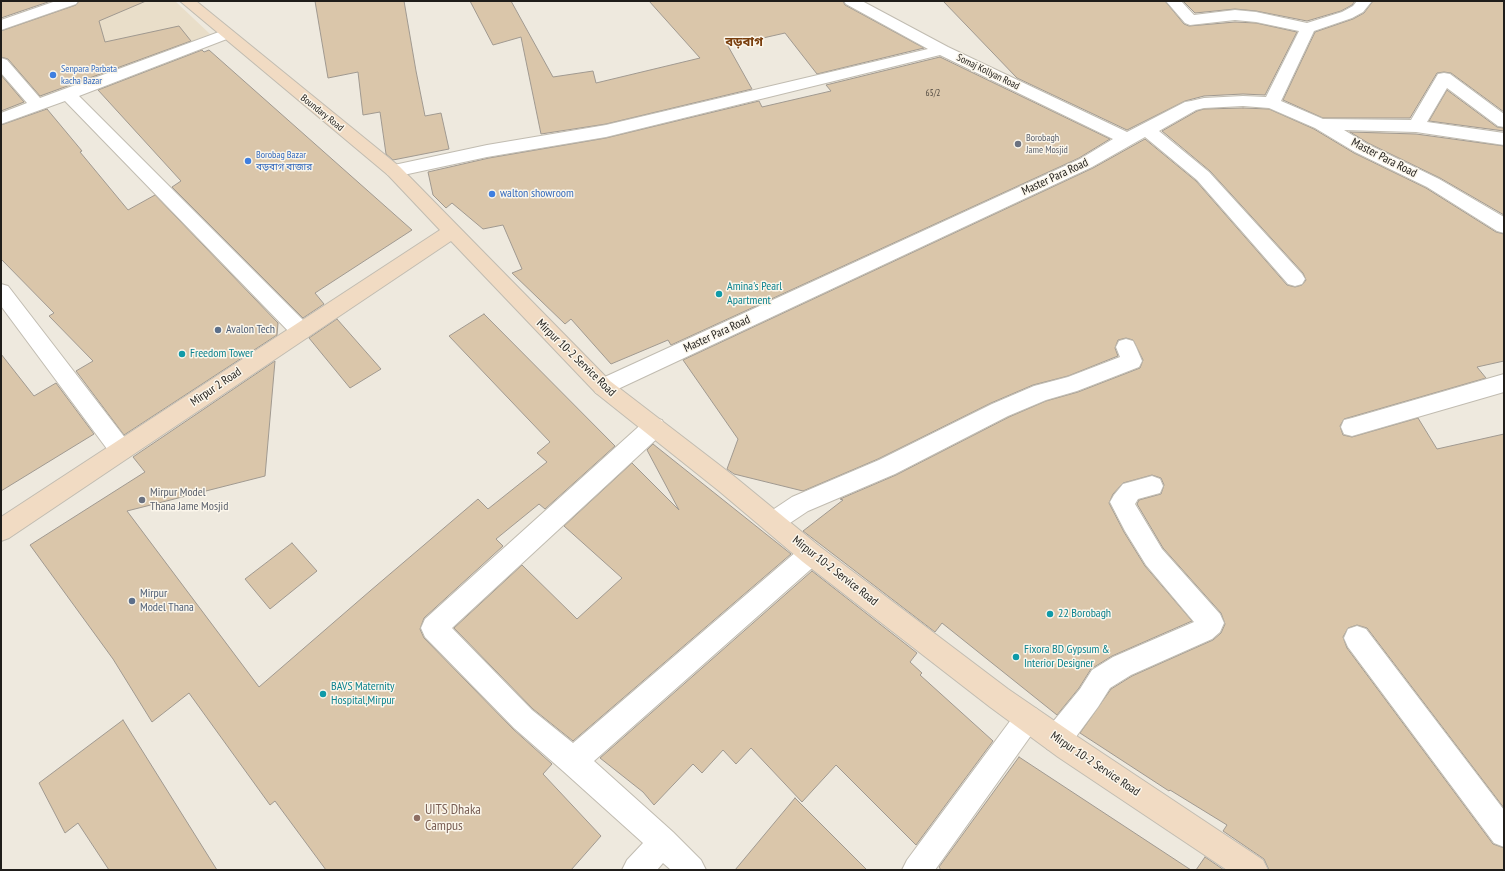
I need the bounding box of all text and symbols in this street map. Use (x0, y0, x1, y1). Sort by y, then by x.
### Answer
district label: বড়বাগ (725, 34, 763, 50)
street label: Somaj Kollyan Road (955, 52, 1021, 92)
place label: Senpara Parbata kacha Bazar (61, 63, 117, 86)
marker: Senpara Parbata kacha Bazar (48, 70, 58, 80)
house number: 65/2 (926, 88, 940, 98)
street label: Boundary Road (298, 92, 346, 134)
place label: Borobagh Jame Mosjid (1026, 132, 1068, 156)
street label: Master Para Road (1349, 135, 1419, 181)
marker: Borobagh Jame Mosjid (1013, 139, 1023, 149)
place label: Borobag Bazar বড়বাগ বাজার (256, 149, 312, 172)
street label: Master Para Road (1020, 155, 1090, 199)
marker: Borobag Bazar বড়বাগ বাজার (243, 156, 253, 166)
place label: walton showroom (500, 187, 574, 201)
marker: walton showroom (487, 189, 497, 199)
place label: Amina's Pearl Apartment (727, 280, 782, 308)
marker: Amina's Pearl Apartment (714, 289, 724, 299)
street label: Master Para Road (682, 312, 752, 356)
street label: Mirpur 10-2 Service Road (533, 316, 619, 400)
place label: Avalon Tech (226, 323, 275, 337)
marker: Avalon Tech (213, 325, 223, 335)
place label: Freedom Tower (190, 347, 253, 361)
marker: Freedom Tower (177, 349, 187, 359)
street label: Mirpur 2 Road (188, 365, 244, 409)
place label: Mirpur Model Thana Jame Mosjid (150, 486, 228, 514)
marker: Mirpur Model Thana Jame Mosjid (137, 495, 147, 505)
street label: Mirpur 10-2 Service Road (789, 533, 881, 609)
place label: Mirpur Model Thana (140, 587, 194, 615)
marker: Mirpur Model Thana (127, 596, 137, 606)
place label: 22 Borobagh (1058, 607, 1111, 621)
marker: 22 Borobagh (1045, 609, 1055, 619)
place label: Fixora BD Gypsum & Interior Designer (1024, 643, 1110, 671)
marker: Fixora BD Gypsum & Interior Designer (1011, 652, 1021, 662)
place label: BAVS Maternity Hospital,Mirpur (331, 680, 395, 708)
marker: BAVS Maternity Hospital,Mirpur (318, 689, 328, 699)
street label: Mirpur 10-2 Service Road (1048, 729, 1142, 799)
place label: UITS Dhaka Campus (425, 802, 481, 834)
marker: UITS Dhaka Campus (412, 813, 422, 823)

